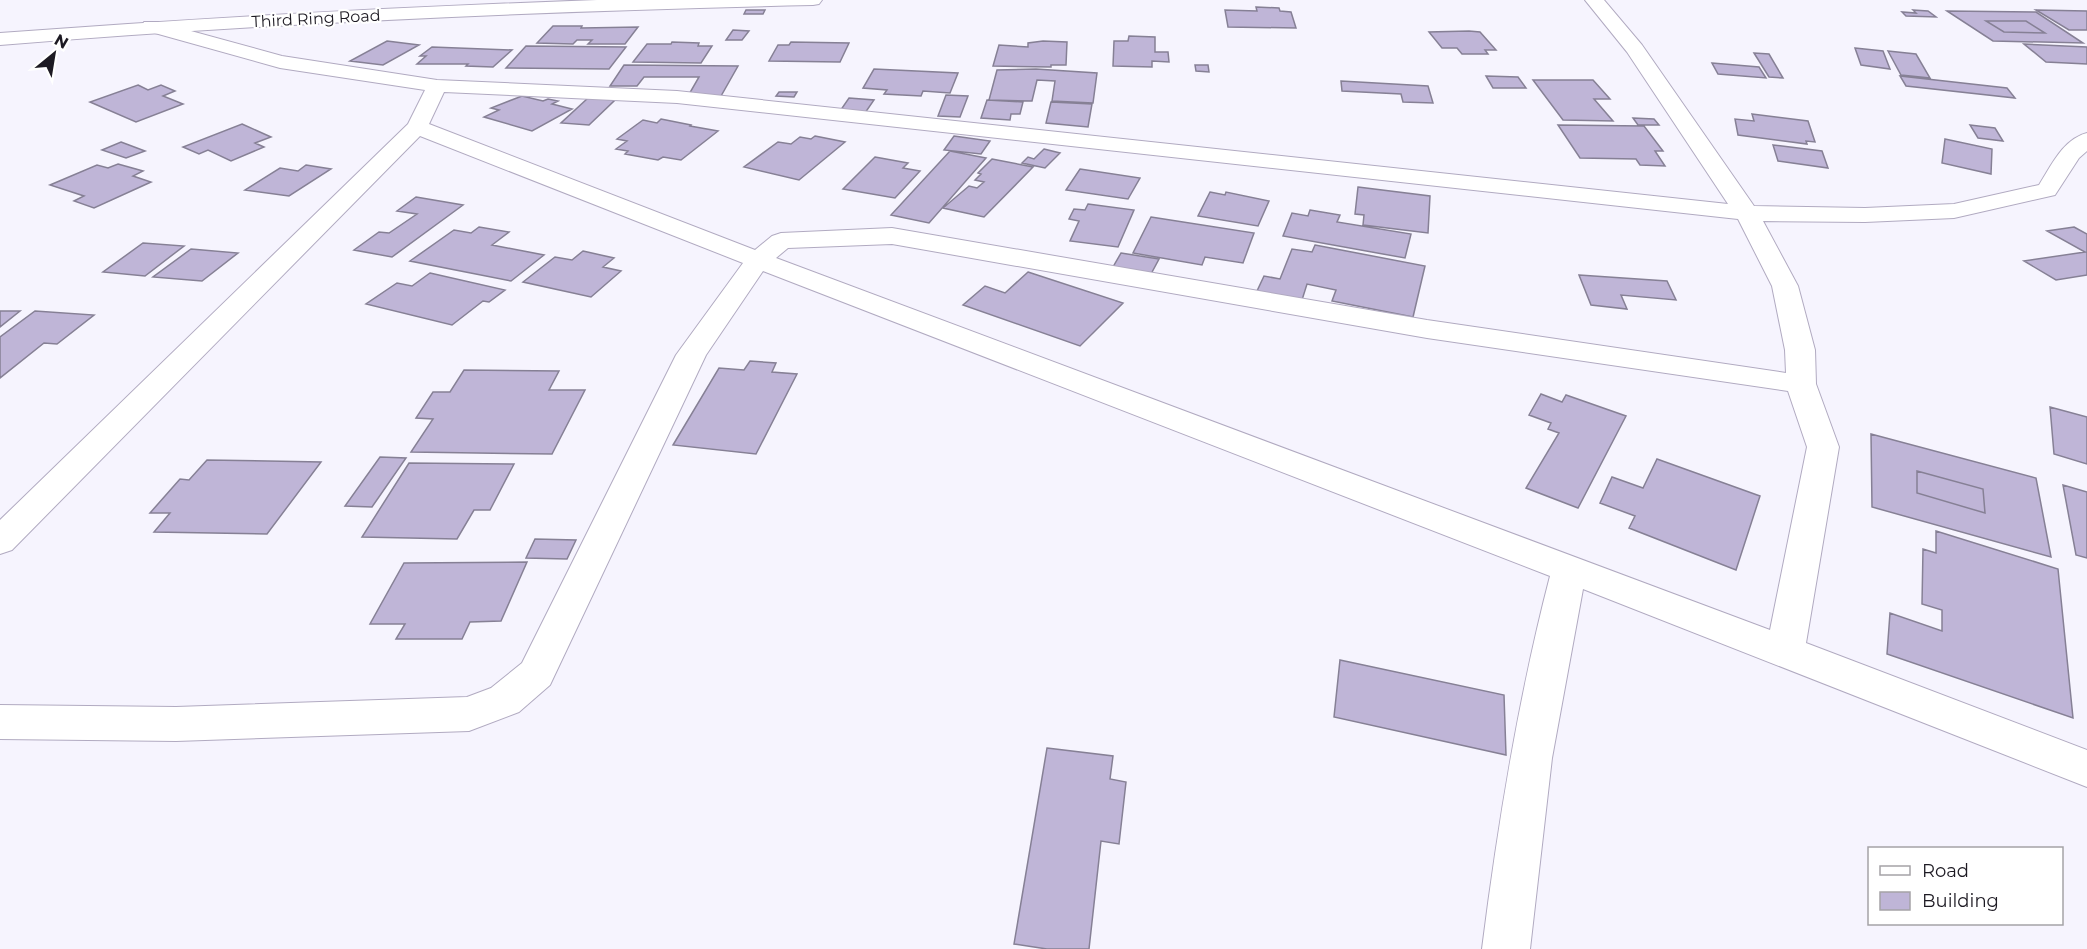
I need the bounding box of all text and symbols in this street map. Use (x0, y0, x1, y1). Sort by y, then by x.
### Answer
street label: Third Ring Road (251, 6, 381, 31)
north arrow (24, 24, 84, 84)
text: N (51, 30, 72, 53)
legend (1868, 847, 2063, 925)
text: Road (1922, 860, 1969, 882)
text: Building (1922, 890, 1999, 912)

